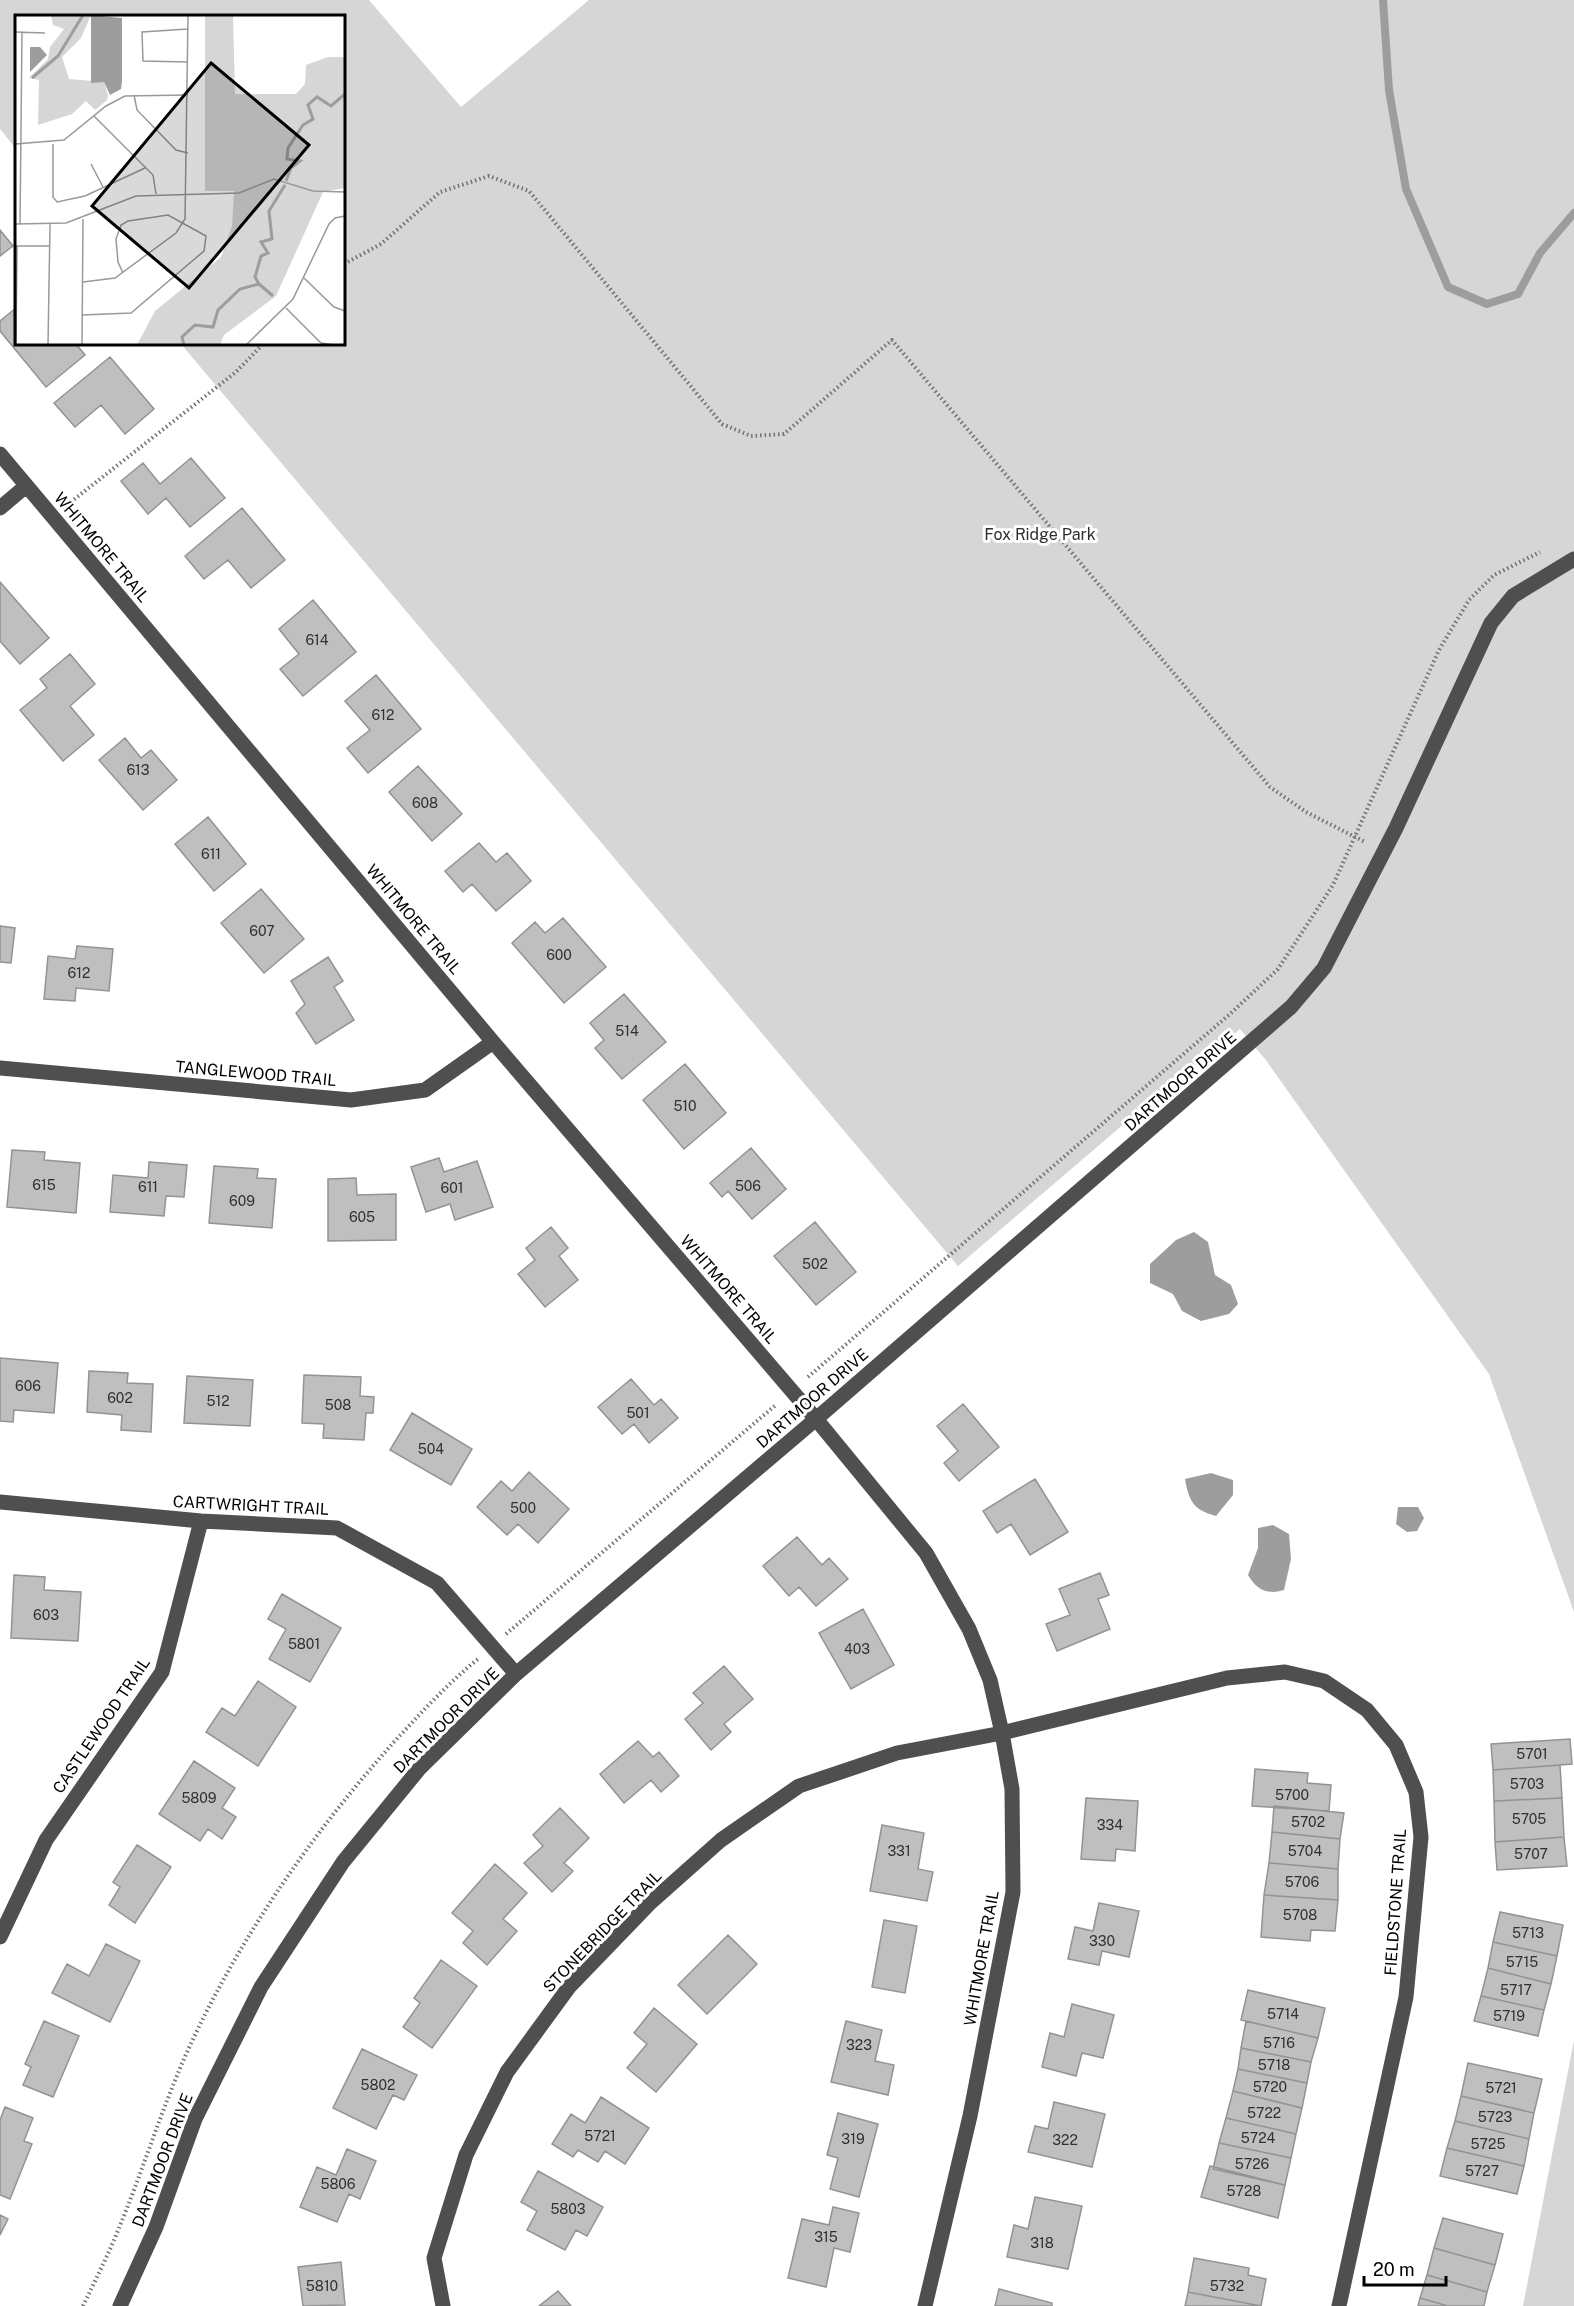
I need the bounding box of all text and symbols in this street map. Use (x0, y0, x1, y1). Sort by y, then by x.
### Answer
inset map (15, 15, 345, 345)
street label: WHITMORE TRAIL (50, 489, 153, 606)
park label: Fox Ridge Park (984, 525, 1096, 544)
house number: 614 (305, 632, 329, 648)
house number: 612 (372, 707, 394, 723)
house number: 613 (126, 762, 150, 778)
house number: 608 (412, 795, 438, 811)
house number: 611 (201, 846, 221, 862)
street label: WHITMORE TRAIL (362, 861, 465, 978)
house number: 607 (249, 923, 275, 939)
house number: 600 (546, 947, 572, 963)
house number: 612 (68, 965, 90, 981)
house number: 514 (615, 1023, 639, 1039)
street label: DARTMOOR DRIVE (1121, 1028, 1240, 1135)
street label: TANGLEWOOD TRAIL (175, 1057, 337, 1090)
house number: 510 (673, 1098, 697, 1114)
house number: 615 (32, 1177, 56, 1193)
house number: 506 (735, 1178, 761, 1194)
house number: 611 (138, 1179, 158, 1195)
house number: 601 (441, 1180, 463, 1196)
house number: 609 (229, 1193, 255, 1209)
house number: 605 (349, 1209, 375, 1225)
street label: WHITMORE TRAIL (676, 1231, 781, 1347)
house number: 502 (802, 1256, 828, 1272)
street label: DARTMOOR DRIVE (753, 1345, 872, 1452)
house number: 606 (15, 1378, 41, 1394)
house number: 602 (107, 1390, 133, 1406)
house number: 512 (206, 1393, 230, 1409)
house number: 508 (325, 1397, 351, 1413)
house number: 501 (626, 1405, 650, 1421)
house number: 504 (418, 1441, 444, 1457)
street label: CARTWRIGHT TRAIL (172, 1492, 330, 1519)
house number: 500 (510, 1500, 536, 1516)
house number: 603 (33, 1607, 59, 1623)
house number: 5801 (288, 1636, 320, 1652)
house number: 403 (844, 1641, 870, 1657)
street label: CASTLEWOOD TRAIL (49, 1654, 154, 1797)
street label: DARTMOOR DRIVE (390, 1664, 503, 1777)
house number: 5701 (1516, 1746, 1548, 1762)
house number: 5703 (1510, 1776, 1544, 1792)
house number: 5700 (1275, 1787, 1309, 1803)
house number: 5809 (181, 1790, 217, 1806)
house number: 5705 (1512, 1811, 1546, 1827)
house number: 5702 (1291, 1814, 1325, 1830)
house number: 334 (1097, 1817, 1123, 1833)
street label: FIELDSTONE TRAIL (1381, 1828, 1410, 1976)
house number: 331 (887, 1843, 911, 1859)
house number: 5704 (1288, 1843, 1322, 1859)
house number: 5707 (1514, 1846, 1548, 1862)
street label: STONEBRIDGE TRAIL (539, 1866, 665, 1996)
house number: 5706 (1285, 1874, 1319, 1890)
street label: WHITMORE TRAIL (960, 1889, 1003, 2027)
house number: 5708 (1283, 1907, 1317, 1923)
house number: 5713 (1512, 1925, 1544, 1941)
house number: 330 (1089, 1933, 1115, 1949)
house number: 5715 (1506, 1954, 1538, 1970)
house number: 5717 (1500, 1982, 1532, 1998)
house number: 5714 (1267, 2006, 1299, 2022)
house number: 5719 (1493, 2008, 1525, 2024)
house number: 5716 (1263, 2035, 1295, 2051)
house number: 323 (846, 2037, 872, 2053)
house number: 5718 (1258, 2057, 1290, 2073)
house number: 5802 (361, 2077, 395, 2093)
house number: 5720 (1253, 2079, 1287, 2095)
house number: 5721 (1485, 2080, 1517, 2096)
street label: DARTMOOR DRIVE (128, 2091, 197, 2230)
house number: 5722 (1247, 2105, 1281, 2121)
house number: 5723 (1478, 2109, 1512, 2125)
house number: 5721 (584, 2128, 616, 2144)
house number: 5724 (1241, 2130, 1276, 2146)
house number: 319 (841, 2131, 865, 2147)
house number: 322 (1052, 2132, 1078, 2148)
house number: 5725 (1471, 2136, 1505, 2152)
house number: 5726 (1235, 2156, 1270, 2172)
house number: 5727 (1465, 2163, 1499, 2179)
house number: 5806 (320, 2176, 356, 2192)
house number: 5728 (1227, 2183, 1261, 2199)
house number: 5803 (550, 2201, 586, 2217)
house number: 315 (814, 2229, 838, 2245)
house number: 318 (1030, 2235, 1054, 2251)
scale bar (1364, 2249, 1446, 2287)
text: 20 m (1373, 2259, 1415, 2280)
house number: 5810 (306, 2278, 338, 2294)
house number: 5732 (1210, 2278, 1244, 2294)

